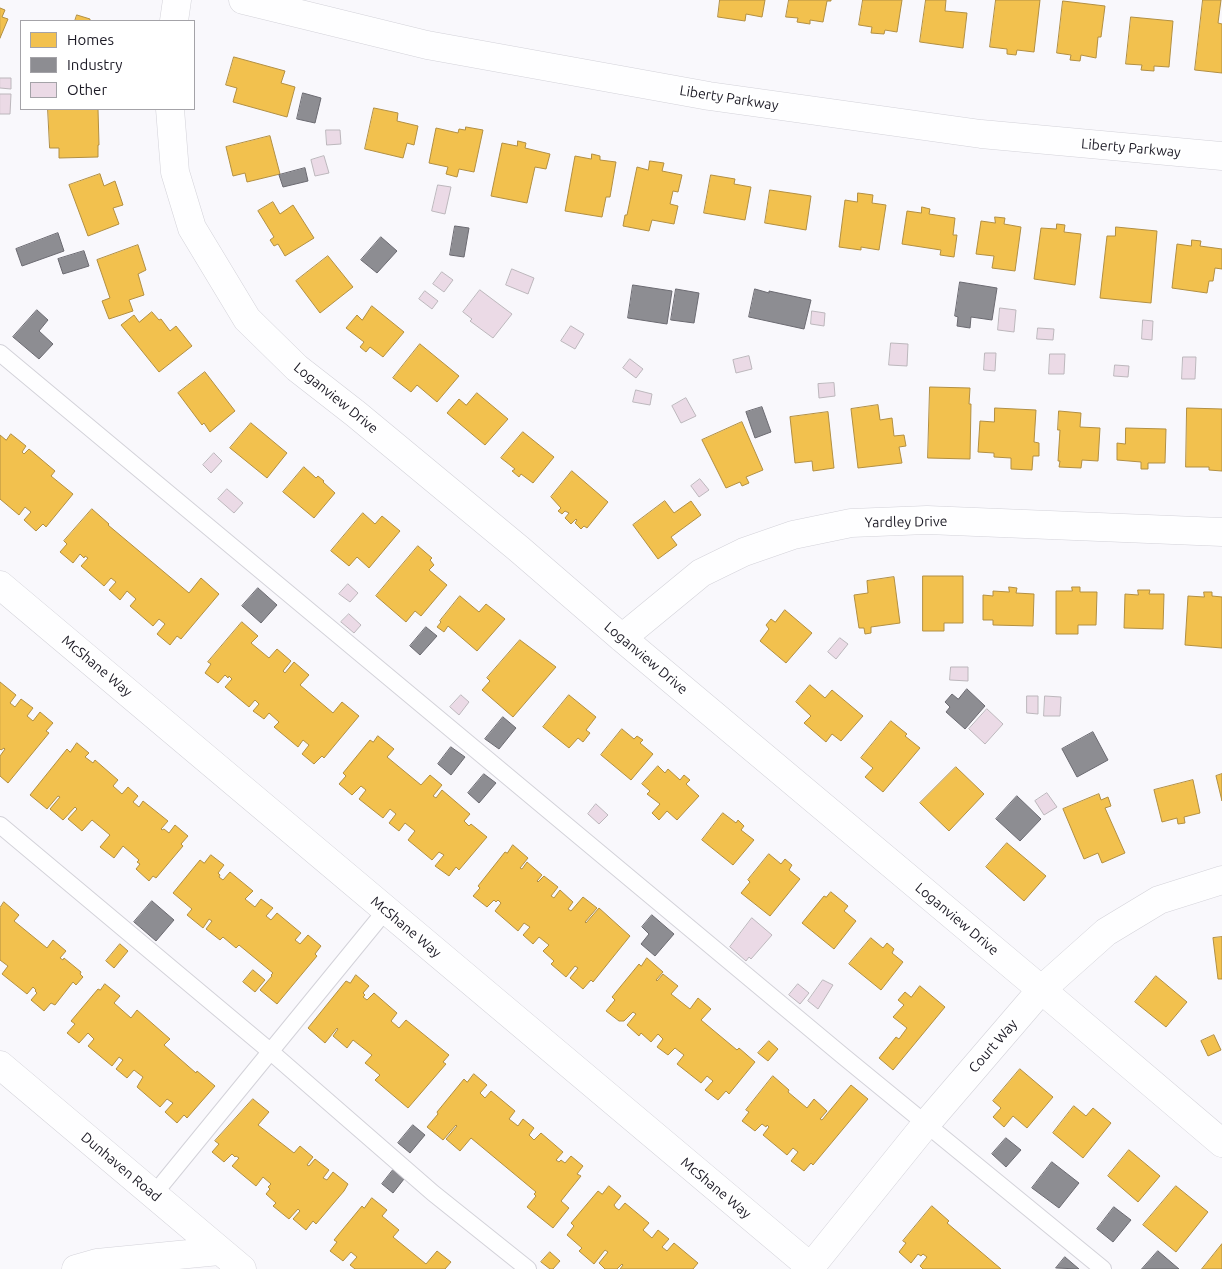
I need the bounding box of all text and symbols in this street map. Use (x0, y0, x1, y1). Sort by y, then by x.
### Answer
legend (20, 20, 195, 110)
text: Homes (67, 31, 114, 48)
text: Industry (67, 56, 122, 73)
text: Other (67, 81, 107, 98)
street label: Liberty Parkway (678, 82, 780, 114)
street label: Liberty Parkway (1081, 135, 1181, 161)
street label: Loganview Drive (290, 359, 382, 437)
street label: Yardley Drive (864, 513, 948, 531)
street label: Loganview Drive (601, 618, 691, 698)
street label: McShane Way (58, 632, 136, 700)
street label: Loganview Drive (912, 879, 1002, 959)
street label: McShane Way (367, 893, 445, 961)
street label: Court Way (965, 1016, 1021, 1076)
street label: Dunhaven Road (78, 1129, 164, 1205)
street label: McShane Way (677, 1154, 755, 1222)

